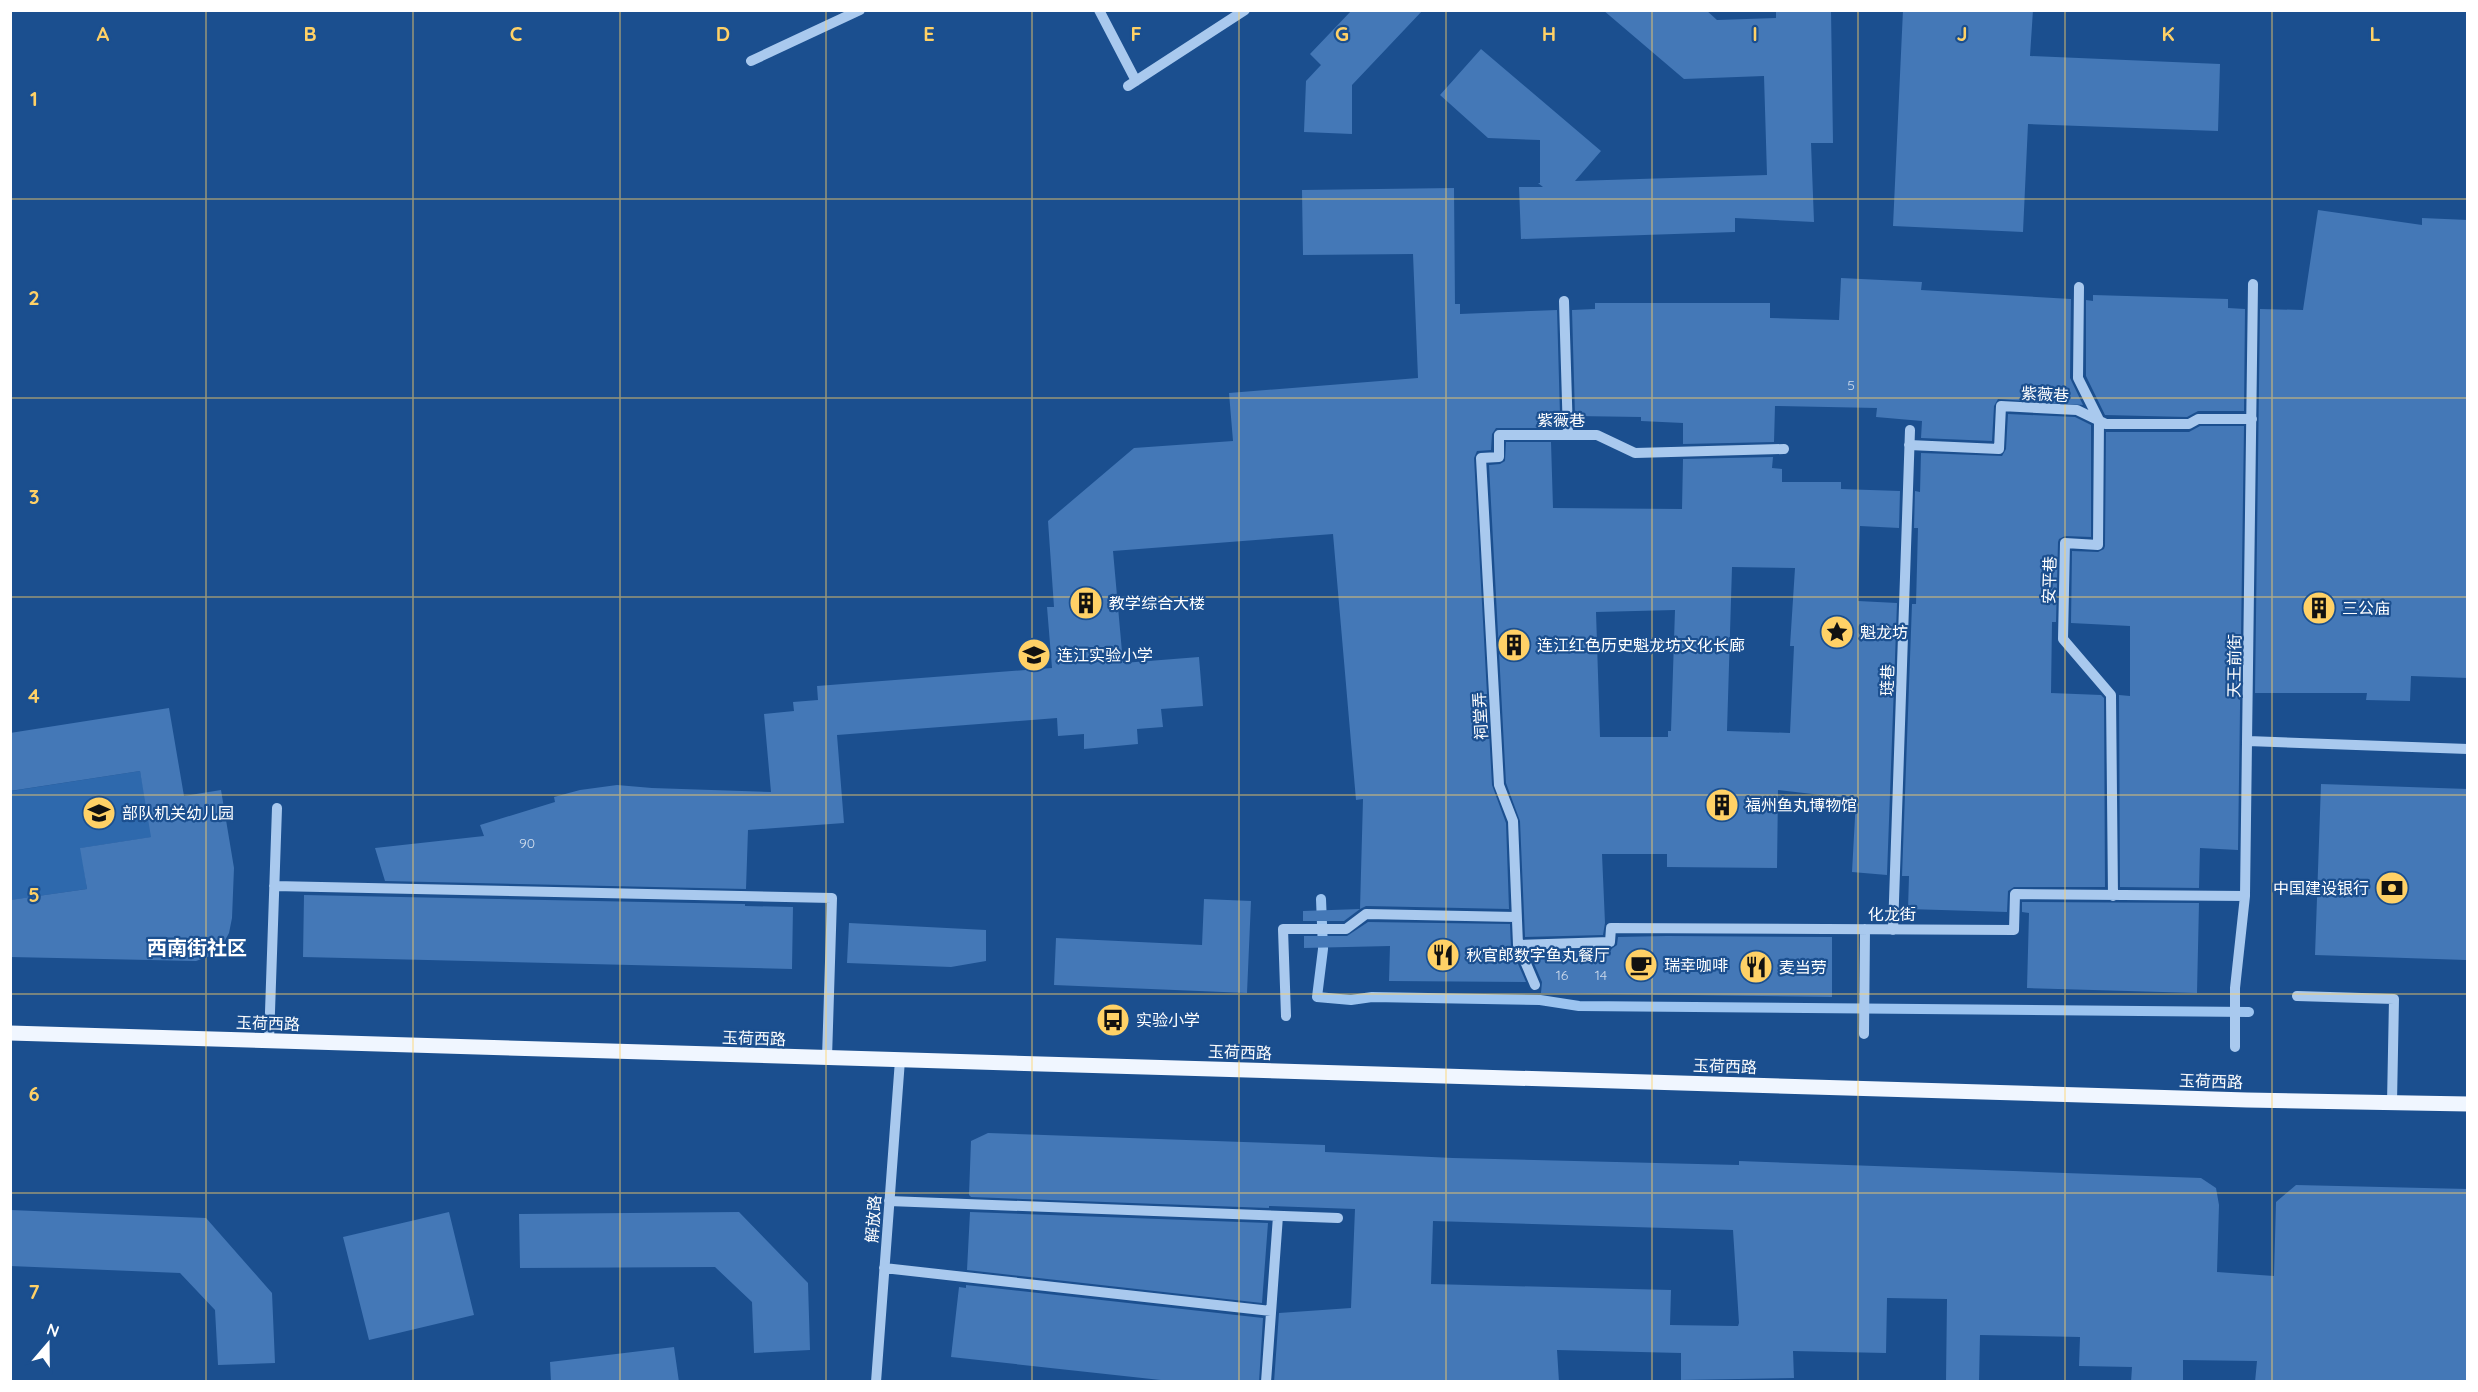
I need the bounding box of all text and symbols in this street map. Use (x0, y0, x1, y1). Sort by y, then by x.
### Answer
text: A (97, 21, 110, 46)
text: B (303, 21, 317, 46)
text: C (510, 21, 523, 46)
text: D (716, 21, 730, 46)
text: E (923, 21, 935, 46)
text: F (1130, 21, 1142, 46)
text: G (1335, 21, 1349, 46)
text: H (1542, 21, 1556, 46)
text: I (1752, 21, 1758, 46)
text: J (1956, 21, 1968, 46)
text: K (2161, 21, 2175, 46)
text: L (2369, 21, 2381, 46)
text: 1 (30, 86, 38, 111)
text: 2 (28, 285, 40, 310)
house number: 5 (1847, 376, 1855, 394)
street label: 紫薇巷 (2021, 383, 2069, 405)
street label: 紫薇巷 (1537, 410, 1585, 430)
text: 3 (29, 484, 39, 509)
street label: 安平巷 (2038, 556, 2060, 604)
building icon: 教学综合大楼 (1068, 585, 1104, 621)
building icon: 三公庙 (2301, 590, 2337, 626)
place label: 教学综合大楼 (1109, 593, 1205, 613)
place label: 三公庙 (2342, 598, 2390, 618)
place icon: 魁龙坊 (1819, 614, 1855, 650)
place label: 魁龙坊 (1860, 622, 1908, 642)
building icon: 连江红色历史魁龙坊文化长廊 (1496, 627, 1532, 663)
street label: 天王前街 (2223, 634, 2245, 698)
place label: 连江红色历史魁龙坊文化长廊 (1537, 635, 1745, 655)
school or university icon: 连江实验小学 (1016, 637, 1052, 673)
place label: 连江实验小学 (1057, 645, 1153, 665)
street label: 琏巷 (1876, 664, 1898, 696)
text: 4 (28, 683, 40, 708)
street label: 祠堂弄 (1469, 692, 1491, 740)
building icon: 福州鱼丸博物馆 (1704, 787, 1740, 823)
school or university icon: 部队机关幼儿园 (81, 795, 117, 831)
place label: 福州鱼丸博物馆 (1745, 795, 1857, 815)
place label: 部队机关幼儿园 (122, 803, 234, 823)
house number: 90 (519, 834, 535, 852)
bank icon: 中国建设银行 (2374, 870, 2410, 906)
place label: 中国建设银行 (2273, 878, 2369, 898)
text: 5 (28, 882, 40, 907)
street label: 化龙街 (1868, 904, 1916, 924)
district label: 西南街社区 (147, 935, 247, 960)
restaurant icon: 秋官郎数字鱼丸餐厅 (1425, 937, 1461, 973)
place label: 秋官郎数字鱼丸餐厅 (1466, 945, 1610, 965)
cafe icon: 瑞幸咖啡 (1623, 947, 1659, 983)
restaurant icon: 麦当劳 (1738, 949, 1774, 985)
place label: 瑞幸咖啡 (1664, 955, 1728, 975)
place label: 麦当劳 (1779, 957, 1827, 977)
house number: 16 (1556, 966, 1569, 984)
house number: 14 (1595, 966, 1607, 984)
bus stop icon: 实验小学 (1095, 1002, 1131, 1038)
place label: 实验小学 (1136, 1010, 1200, 1030)
street label: 玉荷西路 (236, 1012, 300, 1034)
street label: 玉荷西路 (722, 1027, 786, 1049)
street label: 玉荷西路 (1208, 1041, 1272, 1063)
street label: 玉荷西路 (1693, 1055, 1757, 1077)
street label: 玉荷西路 (2179, 1070, 2243, 1092)
text: 6 (28, 1081, 40, 1106)
street label: 解放路 (861, 1194, 885, 1244)
text: 7 (29, 1279, 40, 1304)
north arrow (18, 1314, 78, 1374)
text: N (44, 1318, 62, 1341)

